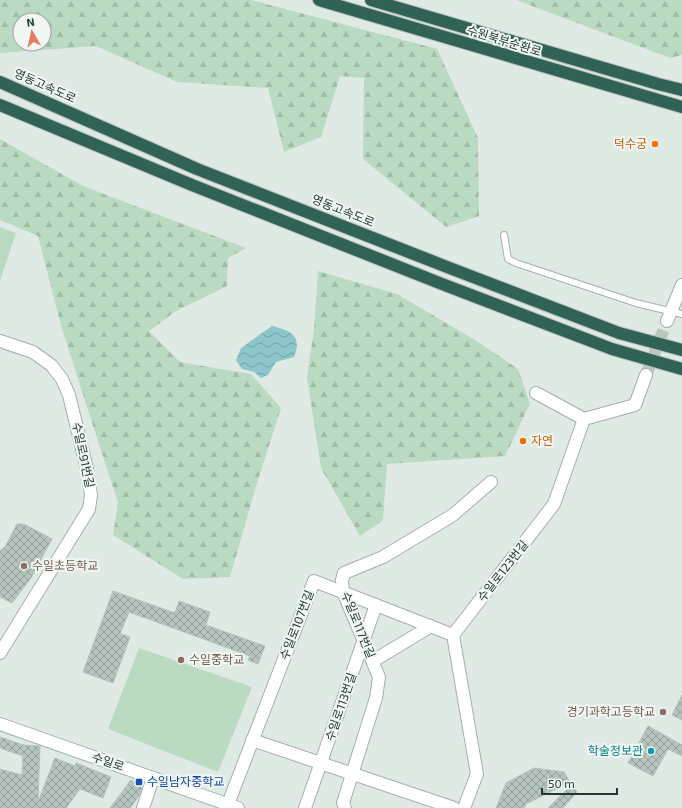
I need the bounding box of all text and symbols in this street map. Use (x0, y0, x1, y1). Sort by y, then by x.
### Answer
north arrow (12, 12, 52, 52)
text: N (25, 15, 35, 29)
street label: 수원북부순환로 (465, 22, 543, 58)
street label: 영동고속도로 (12, 65, 79, 105)
place label: 덕수궁 (614, 136, 647, 150)
marker: 덕수궁 (650, 139, 660, 149)
street label: 영동고속도로 (310, 191, 377, 229)
street label: 수일로91번길 (70, 421, 98, 489)
place label: 자연 (531, 433, 553, 447)
marker: 자연 (518, 436, 528, 446)
street label: 수일로123번길 (474, 537, 530, 604)
place label: 수일초등학교 (32, 558, 98, 572)
marker: 수일초등학교 (19, 561, 29, 571)
street label: 수일로107번길 (276, 588, 316, 661)
street label: 수일로117번길 (339, 589, 379, 660)
place label: 수일중학교 (189, 652, 244, 666)
marker: 수일중학교 (176, 655, 186, 665)
street label: 수일로113번길 (322, 671, 358, 743)
place label: 경기과학고등학교 (567, 704, 655, 718)
marker: 경기과학고등학교 (658, 707, 668, 717)
place label: 학술정보관 (588, 743, 643, 757)
marker: 학술정보관 (646, 746, 656, 756)
street label: 수일로 (90, 749, 126, 773)
scale bar (542, 770, 617, 796)
place label: 수일남자중학교 (147, 774, 224, 788)
text: 50 m (548, 776, 575, 790)
marker: 수일남자중학교 (134, 777, 144, 787)

